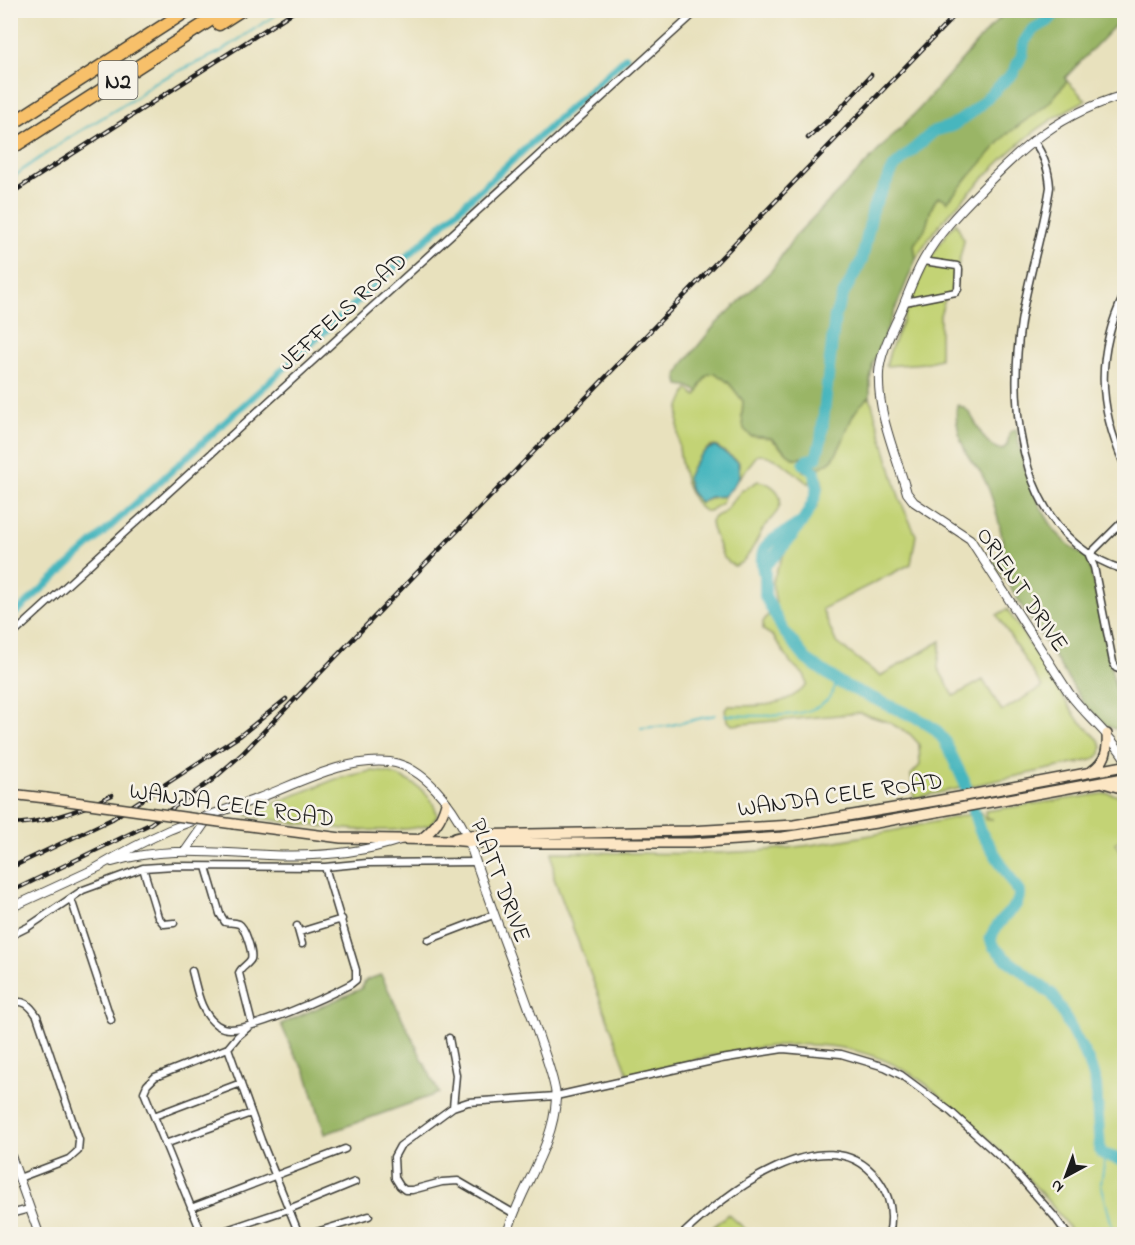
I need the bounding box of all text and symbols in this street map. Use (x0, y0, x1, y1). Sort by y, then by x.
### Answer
road number: N2 (98, 61, 138, 99)
street label: JEFFELS ROAD (271, 245, 416, 381)
street label: ORIENT DRIVE (966, 521, 1076, 660)
street label: WANDA CELE ROAD (736, 765, 945, 828)
street label: WANDA CELE ROAD (127, 775, 336, 838)
street label: PLATT DRIVE (459, 814, 538, 948)
north arrow (1036, 1146, 1096, 1206)
text: N (1045, 1173, 1069, 1198)

